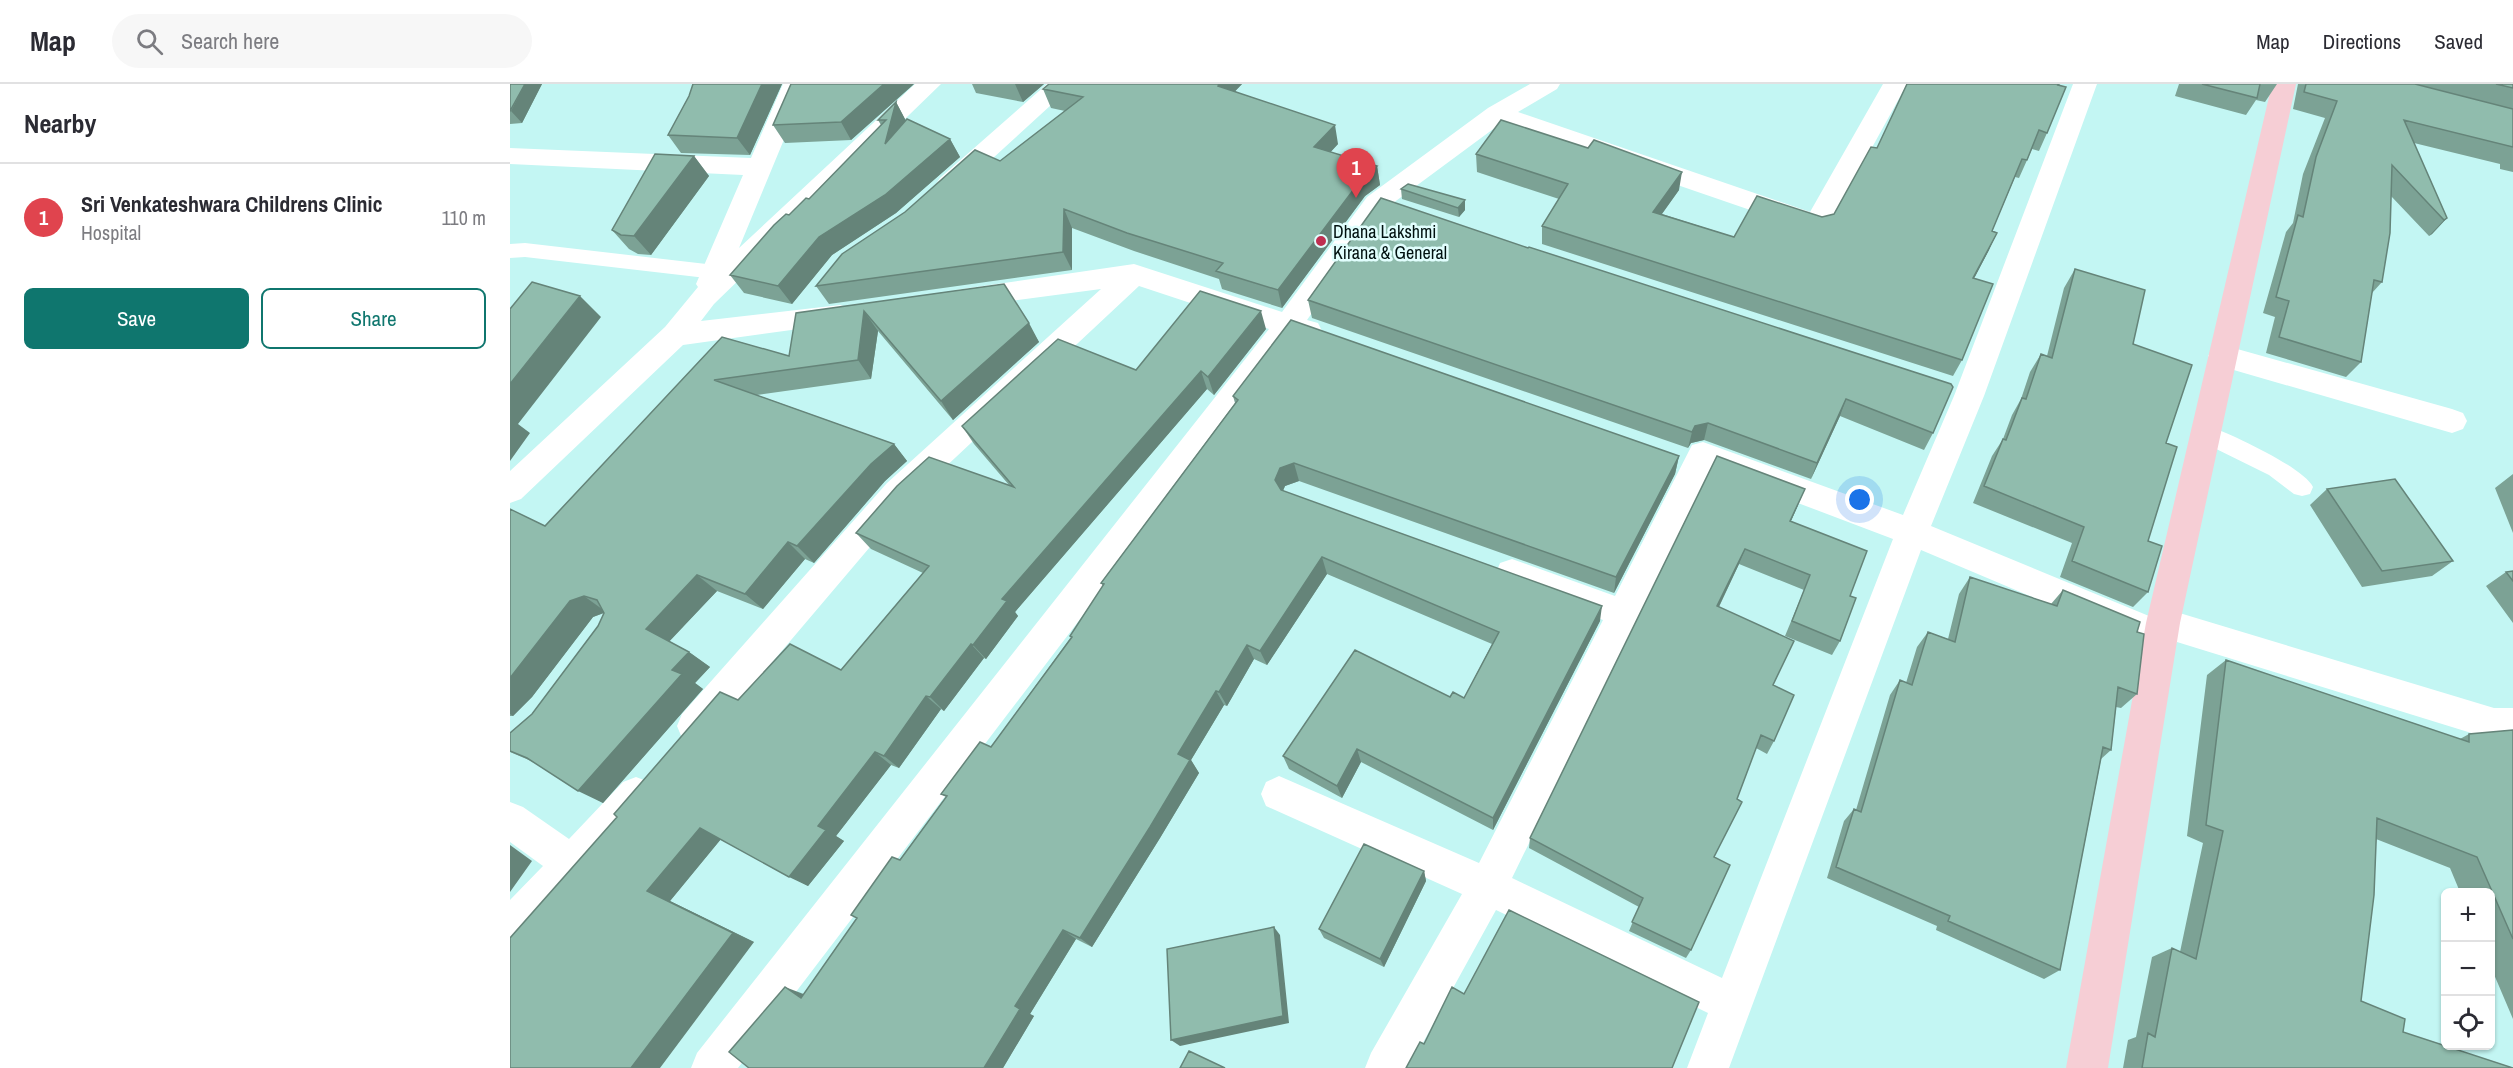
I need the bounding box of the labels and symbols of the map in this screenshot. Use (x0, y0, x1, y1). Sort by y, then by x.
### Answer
pin: 1 (1336, 148, 1376, 198)
place label: Dhana Lakshmi Kirana & General (1333, 219, 1447, 265)
marker: Dhana Lakshmi Kirana & General (1314, 234, 1328, 248)
your location (1845, 485, 1874, 514)

